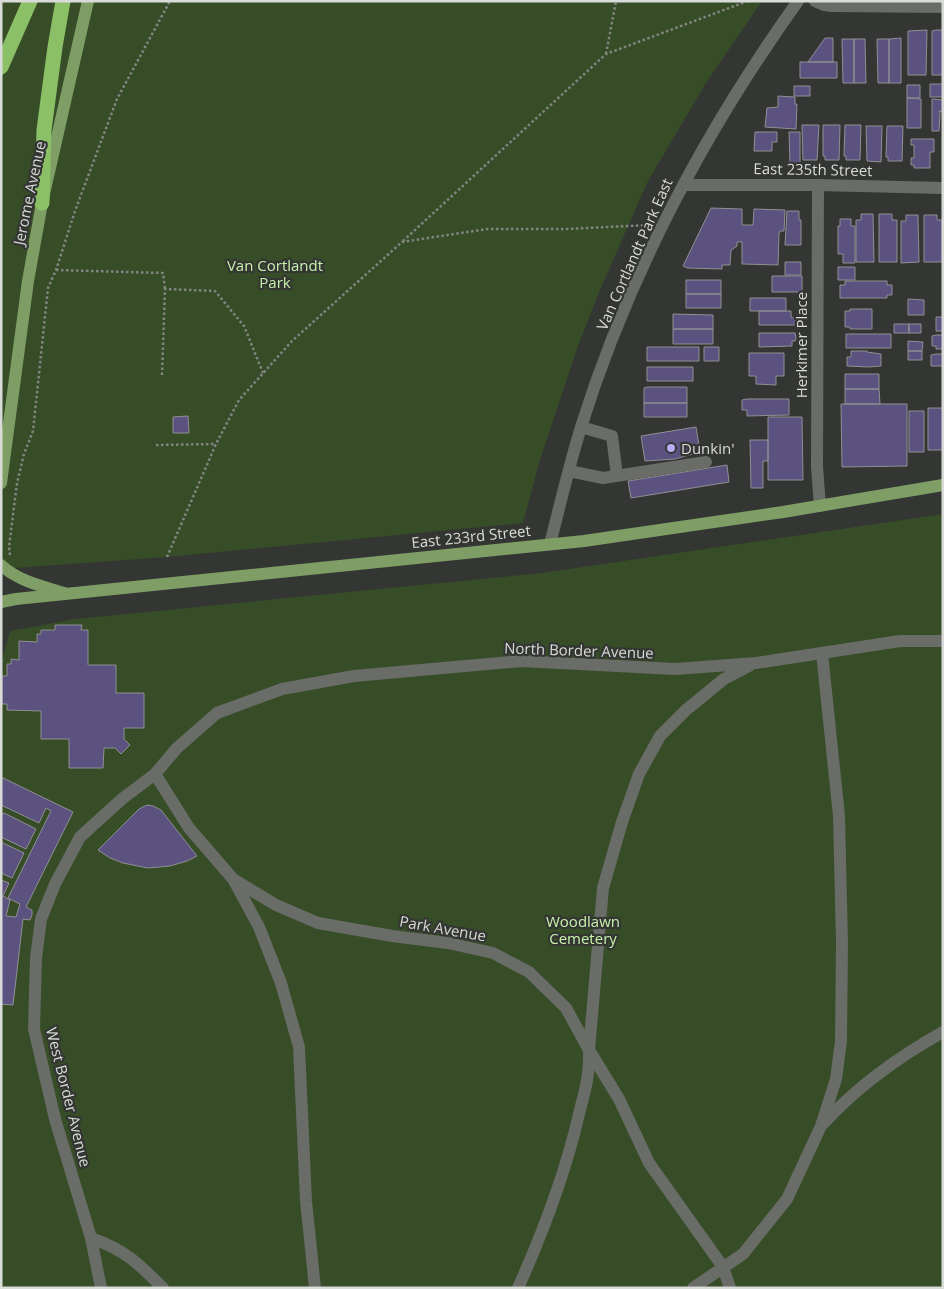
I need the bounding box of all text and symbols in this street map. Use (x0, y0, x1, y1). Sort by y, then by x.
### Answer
street label: Jerome Avenue (8, 139, 50, 249)
street label: East 235th Street (753, 158, 873, 180)
street label: Van Cortlandt Park East (591, 175, 677, 333)
park label: Van Cortlandt Park (227, 255, 323, 292)
street label: Herkimer Place (791, 292, 811, 398)
place label: Dunkin' (681, 438, 734, 458)
marker: Dunkin' (665, 442, 677, 454)
street label: East 233rd Street (410, 520, 532, 552)
street label: North Border Avenue (504, 637, 654, 663)
street label: Park Avenue (398, 911, 488, 945)
park label: Woodlawn Cemetery (546, 911, 620, 948)
street label: West Border Avenue (42, 1025, 96, 1169)

